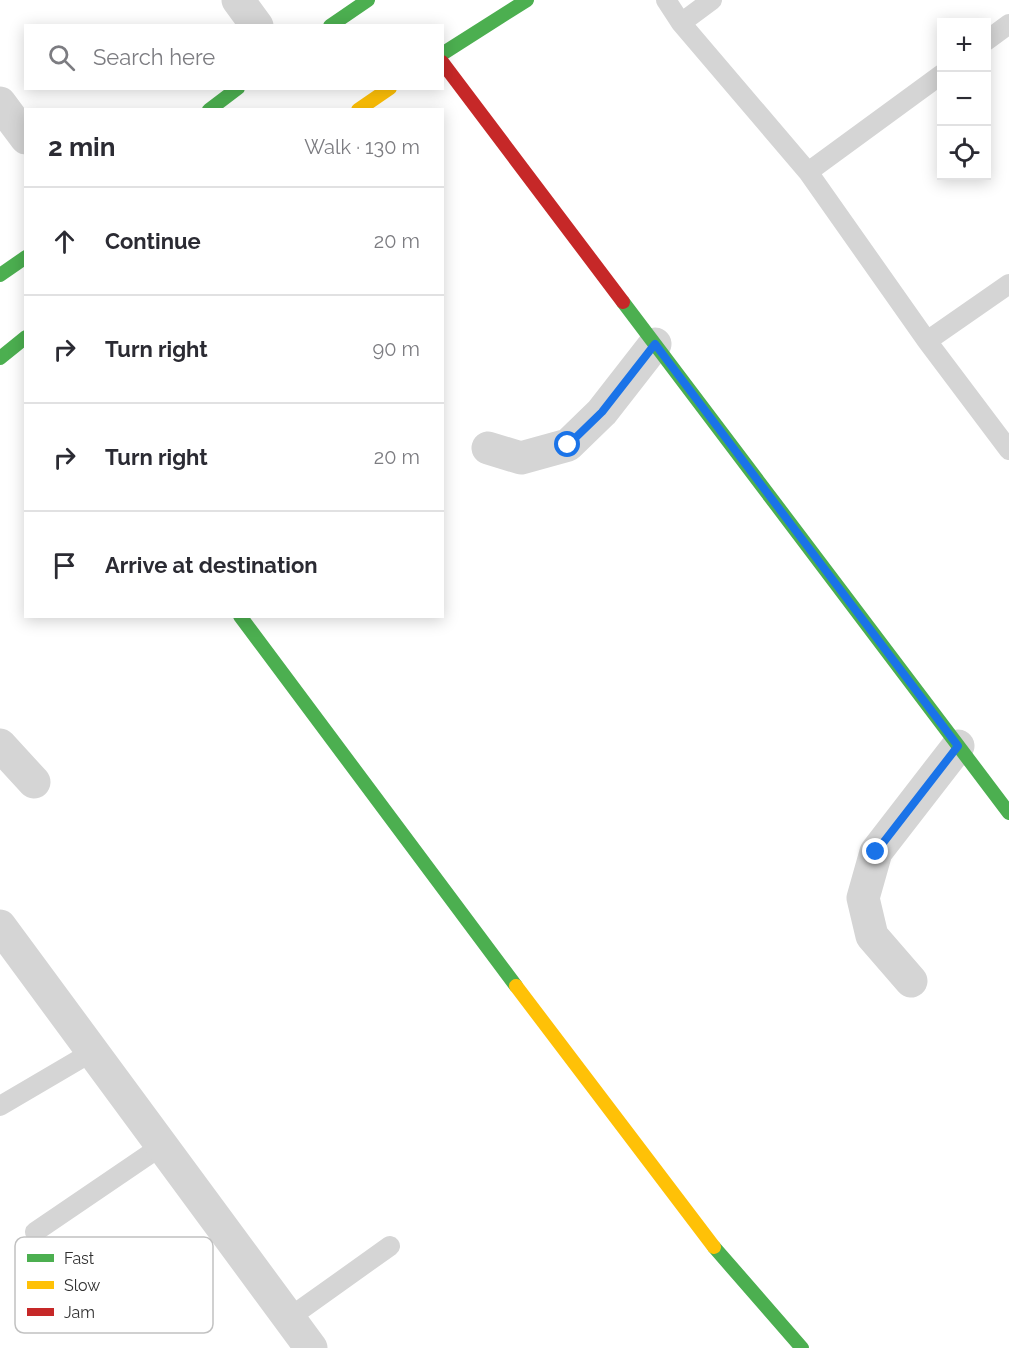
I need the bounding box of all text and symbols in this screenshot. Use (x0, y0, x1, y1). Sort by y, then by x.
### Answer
map controls (937, 18, 991, 180)
button: + (937, 18, 991, 72)
search box (24, 24, 444, 90)
icon: search (45, 41, 78, 74)
text: Search here (93, 44, 215, 70)
button: − (937, 72, 991, 126)
button: locate (937, 126, 991, 180)
text: 2 min (48, 132, 115, 162)
text: Walk · 130 m (304, 135, 420, 159)
icon: ahead (48, 225, 81, 258)
text: Continue (105, 228, 201, 254)
text: 20 m (374, 229, 420, 253)
icon: right (48, 333, 81, 366)
text: Turn right (105, 336, 208, 362)
text: 90 m (373, 337, 420, 361)
route start (554, 431, 580, 457)
icon: right (48, 441, 81, 474)
text: Turn right (105, 444, 208, 470)
text: 20 m (374, 445, 420, 469)
icon: arrive (48, 549, 81, 582)
text: Arrive at destination (105, 552, 318, 578)
route end (862, 838, 888, 864)
legend (15, 1237, 213, 1333)
text: Fast (64, 1249, 95, 1268)
text: Slow (64, 1276, 100, 1295)
text: Jam (64, 1303, 95, 1322)

